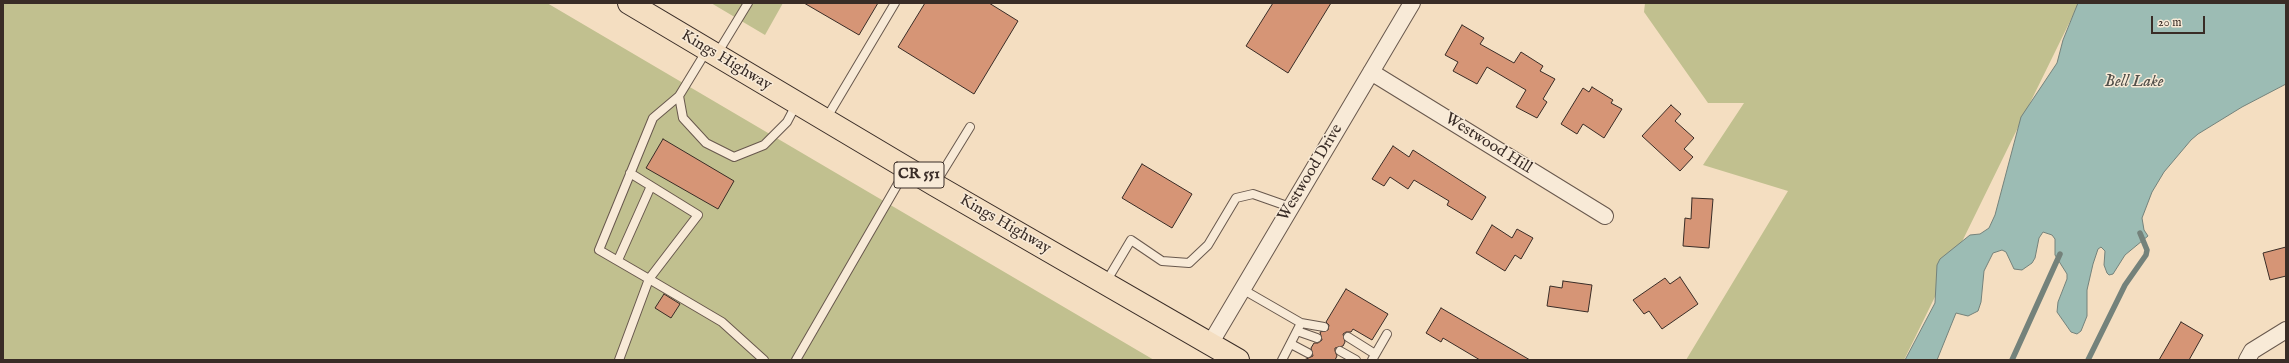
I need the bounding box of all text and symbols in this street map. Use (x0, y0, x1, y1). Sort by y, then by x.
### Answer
scale bar (2153, 8, 2207, 34)
text: 20 m (2158, 15, 2181, 30)
street label: Kings Highway (677, 26, 775, 96)
water label: Bell Lake (2105, 73, 2163, 93)
street label: Westwood Hill (1441, 110, 1535, 178)
street label: Westwood Drive (1274, 121, 1348, 225)
road number: CR 551 (894, 162, 944, 188)
street label: Kings Highway (956, 191, 1054, 259)

